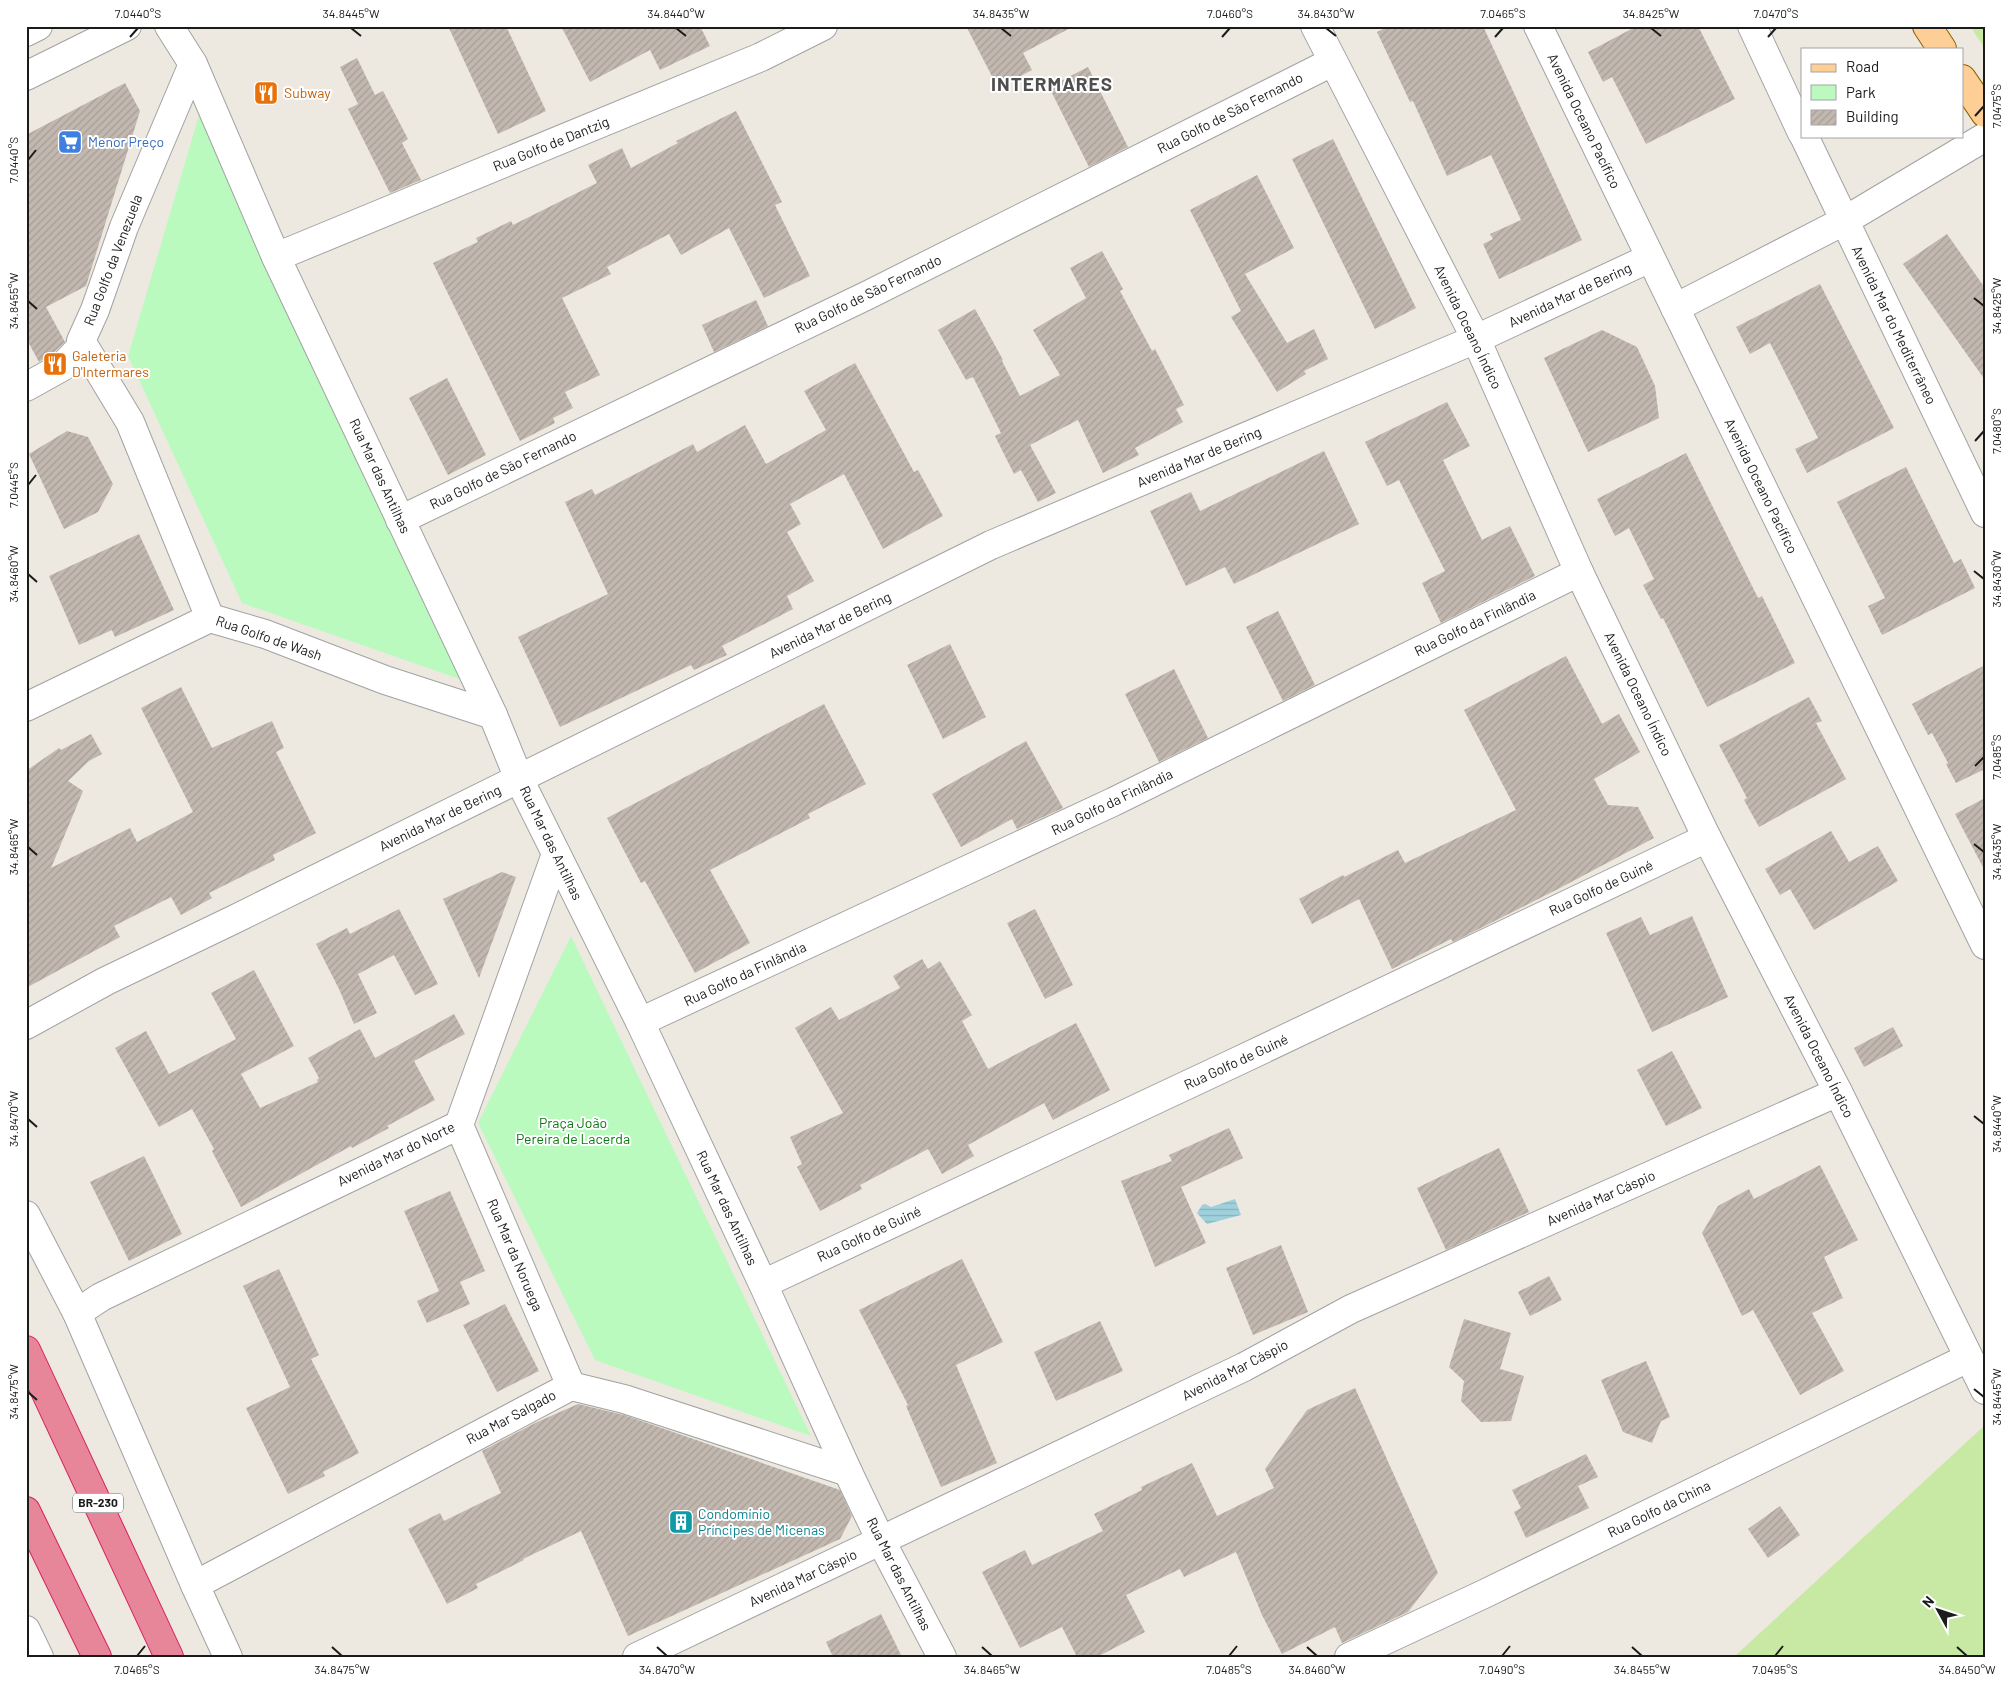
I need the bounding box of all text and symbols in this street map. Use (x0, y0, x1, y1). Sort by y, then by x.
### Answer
text: 7.0440°S (115, 6, 161, 20)
text: 34.8445°W (323, 6, 380, 20)
text: 34.8440°W (647, 6, 705, 20)
text: 34.8435°W (973, 6, 1030, 20)
text: 7.0460°S (1207, 6, 1253, 20)
text: 34.8430°W (1297, 6, 1355, 20)
text: 7.0465°S (1480, 6, 1526, 20)
text: 34.8425°W (1623, 6, 1680, 20)
text: 7.0470°S (1753, 6, 1799, 20)
legend (1801, 48, 1964, 138)
street label: Avenida Oceano Pacífico (1544, 50, 1625, 191)
text: Road (1846, 57, 1879, 75)
street label: Rua Golfo de São Fernando (1154, 68, 1305, 157)
district label: INTERMARES (991, 72, 1113, 95)
restaurant icon: Subway (253, 80, 279, 106)
text: Park (1846, 83, 1876, 101)
place label: Subway (284, 84, 331, 101)
text: 7.0475°S (1989, 84, 2003, 128)
text: Building (1846, 107, 1899, 125)
street label: Rua Golfo de Dantzig (490, 112, 611, 175)
supermarket icon: Menor Preço (57, 129, 83, 155)
place label: Menor Preço (88, 133, 164, 150)
text: 7.0440°S (6, 137, 20, 183)
street label: Rua Golfo da Venezuela (80, 192, 145, 328)
street label: Avenida Mar do Mediterrâneo (1849, 243, 1940, 407)
street label: Rua Golfo de São Fernando (792, 251, 944, 337)
street label: Avenida Mar de Bering (1506, 259, 1634, 330)
street label: Avenida Oceano Índico (1431, 262, 1506, 392)
text: 34.8455°W (6, 272, 20, 329)
text: 34.8425°W (1989, 277, 2003, 334)
place label: Galeteria D'Intermares (72, 347, 149, 380)
restaurant icon: Galeteria D'Intermares (42, 351, 68, 377)
text: 7.0480°S (1989, 408, 2003, 454)
street label: Avenida Oceano Pacífico (1721, 415, 1802, 556)
street label: Rua Mar das Antilhas (346, 416, 415, 536)
street label: Avenida Mar de Bering (1134, 423, 1264, 490)
street label: Rua Golfo de São Fernando (427, 427, 579, 513)
text: 7.0445°S (6, 462, 20, 508)
text: 34.8460°W (6, 545, 20, 603)
text: 34.8430°W (1989, 550, 2003, 608)
street label: Rua Golfo da Finlândia (1411, 586, 1538, 659)
street label: Avenida Mar de Bering (766, 588, 894, 661)
street label: Rua Golfo de Wash (214, 611, 324, 664)
street label: Avenida Oceano Índico (1601, 629, 1676, 759)
text: 7.0485°S (1989, 734, 2003, 780)
street label: Rua Golfo da Finlândia (1048, 765, 1175, 838)
street label: Avenida Mar de Bering (376, 781, 504, 854)
street label: Rua Mar das Antilhas (516, 783, 587, 903)
text: 34.8465°W (6, 818, 20, 875)
text: 34.8435°W (1989, 823, 2003, 880)
street label: Rua Golfo de Guiné (1546, 856, 1655, 919)
street label: Rua Golfo da Finlândia (681, 938, 809, 1009)
street label: Avenida Oceano Índico (1781, 991, 1858, 1120)
street label: Rua Golfo de Guiné (1181, 1030, 1290, 1093)
text: 34.8470°W (6, 1090, 20, 1147)
text: 34.8440°W (1989, 1095, 2003, 1153)
park label: Praça João Pereira de Lacerda (516, 1114, 630, 1147)
street label: Avenida Mar do Norte (334, 1118, 457, 1189)
street label: Rua Mar das Antilhas (693, 1148, 762, 1268)
street label: Avenida Mar Cáspio (1544, 1166, 1658, 1229)
street label: Rua Mar da Noruega (484, 1196, 547, 1314)
street label: Rua Golfo de Guiné (814, 1202, 923, 1265)
street label: Avenida Mar Cáspio (1179, 1335, 1291, 1404)
text: 34.8475°W (6, 1364, 20, 1420)
text: 34.8445°W (1989, 1368, 2003, 1425)
street label: Rua Mar Salgado (463, 1386, 559, 1447)
street label: Rua Golfo da China (1605, 1476, 1713, 1541)
road number: BR-230 (73, 1494, 123, 1512)
place label: Condomínio Príncipes de Micenas (698, 1505, 825, 1538)
building icon: Condomínio Príncipes de Micenas (668, 1509, 694, 1535)
street label: Rua Mar das Antilhas (864, 1514, 935, 1633)
street label: Avenida Mar Cáspio (746, 1545, 859, 1610)
north arrow (1914, 1586, 1964, 1636)
text: N (1918, 1592, 1937, 1610)
text: 7.0465°S (114, 1662, 160, 1676)
text: 34.8475°W (314, 1662, 370, 1676)
text: 34.8470°W (639, 1662, 696, 1676)
text: 34.8465°W (964, 1662, 1021, 1676)
text: 7.0485°S (1206, 1662, 1252, 1676)
text: 34.8460°W (1288, 1662, 1346, 1676)
text: 7.0490°S (1479, 1662, 1525, 1676)
text: 34.8455°W (1614, 1662, 1671, 1676)
text: 7.0495°S (1752, 1662, 1798, 1676)
text: 34.8450°W (1938, 1662, 1996, 1676)

